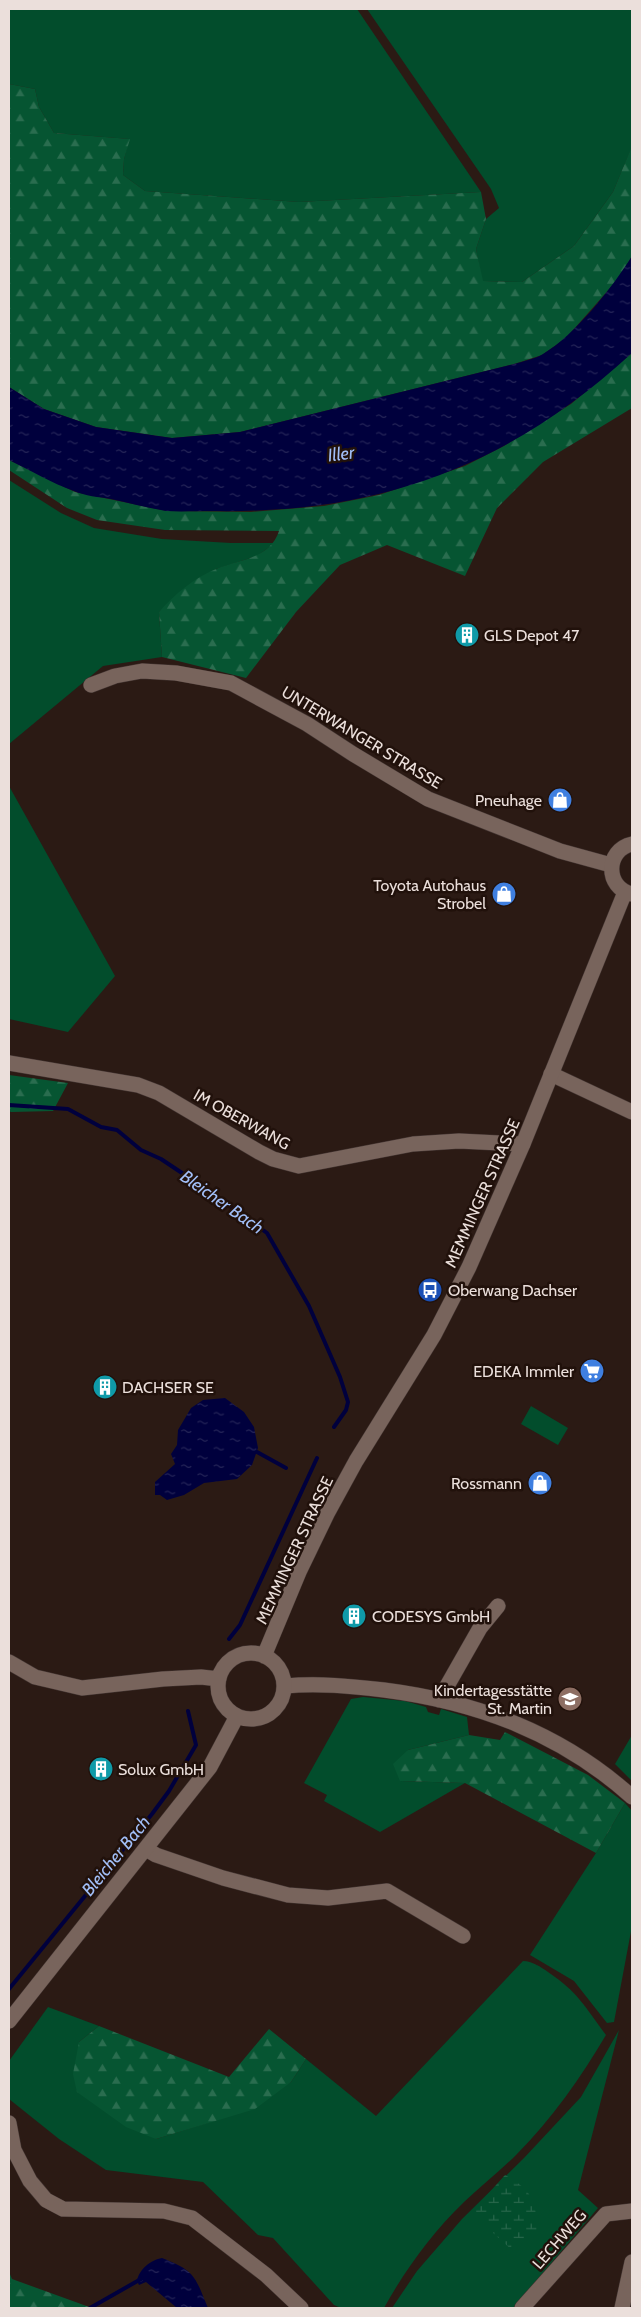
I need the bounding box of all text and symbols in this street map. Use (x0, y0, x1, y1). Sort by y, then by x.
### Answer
water label: Iller (327, 441, 357, 467)
building icon: GLS Depot 47 (454, 622, 480, 648)
place label: GLS Depot 47 (484, 626, 579, 645)
street label: UNTERWANGER STRASSE (278, 682, 445, 793)
shop icon: Pneuhage (547, 787, 573, 813)
place label: Pneuhage (475, 791, 542, 810)
place label: Toyota Autohaus Strobel (373, 876, 486, 913)
shop icon: Toyota Autohaus Strobel (491, 881, 517, 907)
street label: IM OBERWANG (190, 1085, 293, 1154)
street label: MEMMINGER STRASSE (441, 1116, 524, 1271)
water label: Bleicher Bach (176, 1165, 268, 1239)
bus stop icon: Oberwang Dachser (417, 1277, 443, 1303)
place label: Oberwang Dachser (448, 1281, 578, 1300)
supermarket icon: EDEKA Immler (579, 1358, 605, 1384)
place label: EDEKA Immler (473, 1362, 575, 1381)
building icon: DACHSER SE (92, 1374, 118, 1400)
place label: DACHSER SE (122, 1378, 214, 1397)
shop icon: Rossmann (527, 1470, 553, 1496)
street label: MEMMINGER STRASSE (252, 1473, 337, 1627)
place label: Rossmann (451, 1474, 522, 1493)
building icon: CODESYS GmbH (341, 1603, 367, 1629)
place label: CODESYS GmbH (372, 1607, 490, 1626)
place label: Kindertagesstätte St. Martin (434, 1681, 552, 1718)
school or university icon: Kindertagesstätte St. Martin (557, 1686, 583, 1712)
building icon: Solux GmbH (88, 1756, 114, 1782)
place label: Solux GmbH (118, 1760, 204, 1779)
water label: Bleicher Bach (77, 1811, 155, 1901)
street label: LECHWEG (528, 2206, 590, 2273)

